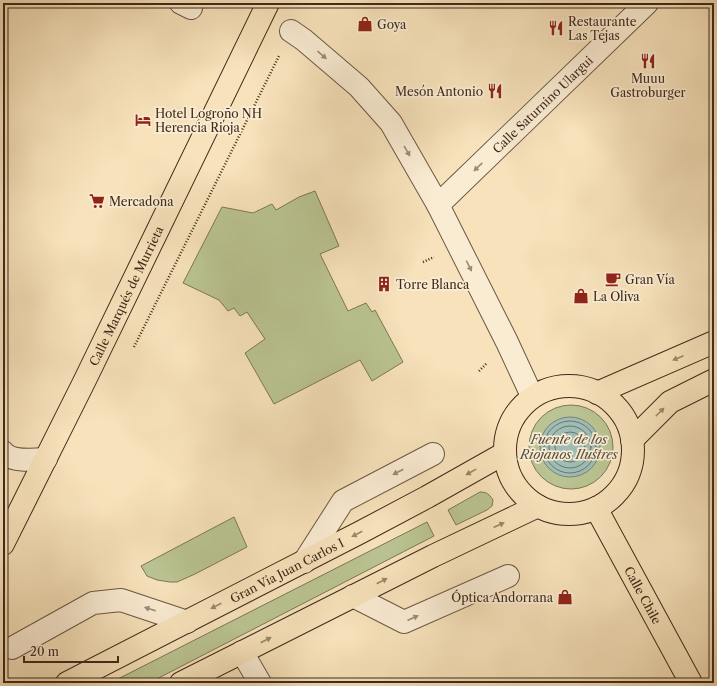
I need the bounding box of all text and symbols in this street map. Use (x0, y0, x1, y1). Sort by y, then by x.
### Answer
place label: Restaurante Las Tejas (568, 14, 637, 43)
shop icon: Goya (356, 15, 374, 33)
place label: Goya (377, 17, 407, 32)
restaurant icon: Restaurante Las Tejas (547, 19, 565, 37)
one-way arrow (316, 50, 327, 59)
street label: Calle Saturnino Ulargui (489, 52, 596, 156)
restaurant icon: Muuu Gastroburger (639, 52, 657, 70)
place label: Muuu Gastroburger (610, 71, 686, 100)
restaurant icon: Mesón Antonio (486, 82, 504, 100)
place label: Mesón Antonio (395, 84, 483, 99)
place label: Hotel Logroño NH Herencia Rioja (155, 106, 262, 135)
hotel icon: Hotel Logroño NH Herencia Rioja (134, 111, 152, 129)
one-way arrow (404, 145, 411, 157)
one-way arrow (473, 162, 483, 171)
supermarket icon: Mercadona (88, 192, 106, 210)
place label: Mercadona (109, 194, 174, 209)
street label: Calle Marqués de Murrieta (86, 223, 166, 368)
one-way arrow (465, 260, 472, 272)
cafe icon: Gran Vía (604, 270, 622, 288)
place label: Gran Vía (625, 272, 675, 287)
building icon: Torre Blanca (375, 275, 393, 293)
place label: Torre Blanca (396, 277, 470, 292)
shop icon: La Oliva (572, 287, 590, 305)
place label: La Oliva (593, 289, 640, 304)
one-way arrow (672, 355, 684, 361)
one-way arrow (655, 407, 665, 417)
water label: Fuente de los Riojanos Ilustres (519, 431, 618, 462)
one-way arrow (392, 469, 404, 476)
one-way arrow (465, 469, 477, 476)
one-way arrow (493, 522, 505, 528)
one-way arrow (351, 531, 363, 538)
street label: Gran Vía Juan Carlos I (227, 535, 346, 606)
street label: Calle Chile (622, 564, 665, 627)
one-way arrow (377, 578, 388, 585)
shop icon: Óptica Andorrana (556, 588, 574, 606)
place label: Óptica Andorrana (451, 589, 554, 605)
one-way arrow (211, 603, 222, 610)
one-way arrow (143, 606, 155, 612)
one-way arrow (407, 615, 419, 621)
one-way arrow (260, 637, 272, 643)
scale bar (24, 638, 118, 664)
text: 20 m (30, 644, 59, 659)

